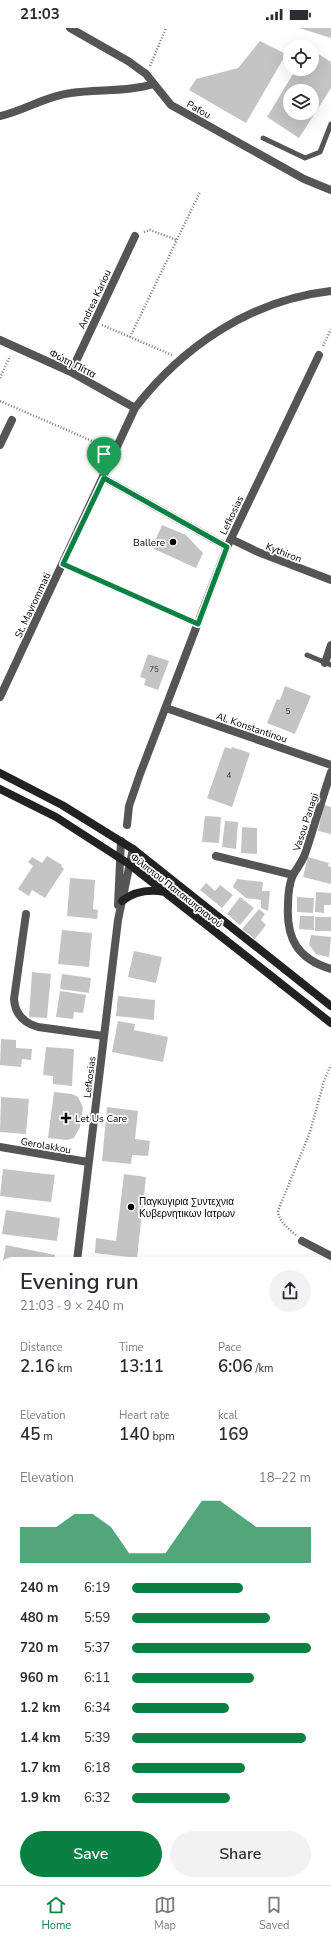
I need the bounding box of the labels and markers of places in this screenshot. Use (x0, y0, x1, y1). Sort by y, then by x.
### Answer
pin (87, 437, 121, 478)
place label: Ballere (133, 536, 165, 550)
marker: Ballere (168, 537, 178, 547)
marker: Let Us Care (60, 1112, 72, 1124)
place label: Let Us Care (75, 1112, 127, 1126)
place label: Παγκυγιρια Συντεχνια Κυβερνητικων Ιατρων (139, 1195, 235, 1221)
marker: Παγκυγιρια Συντεχνια Κυβερνητικων Ιατρων (126, 1202, 136, 1212)

